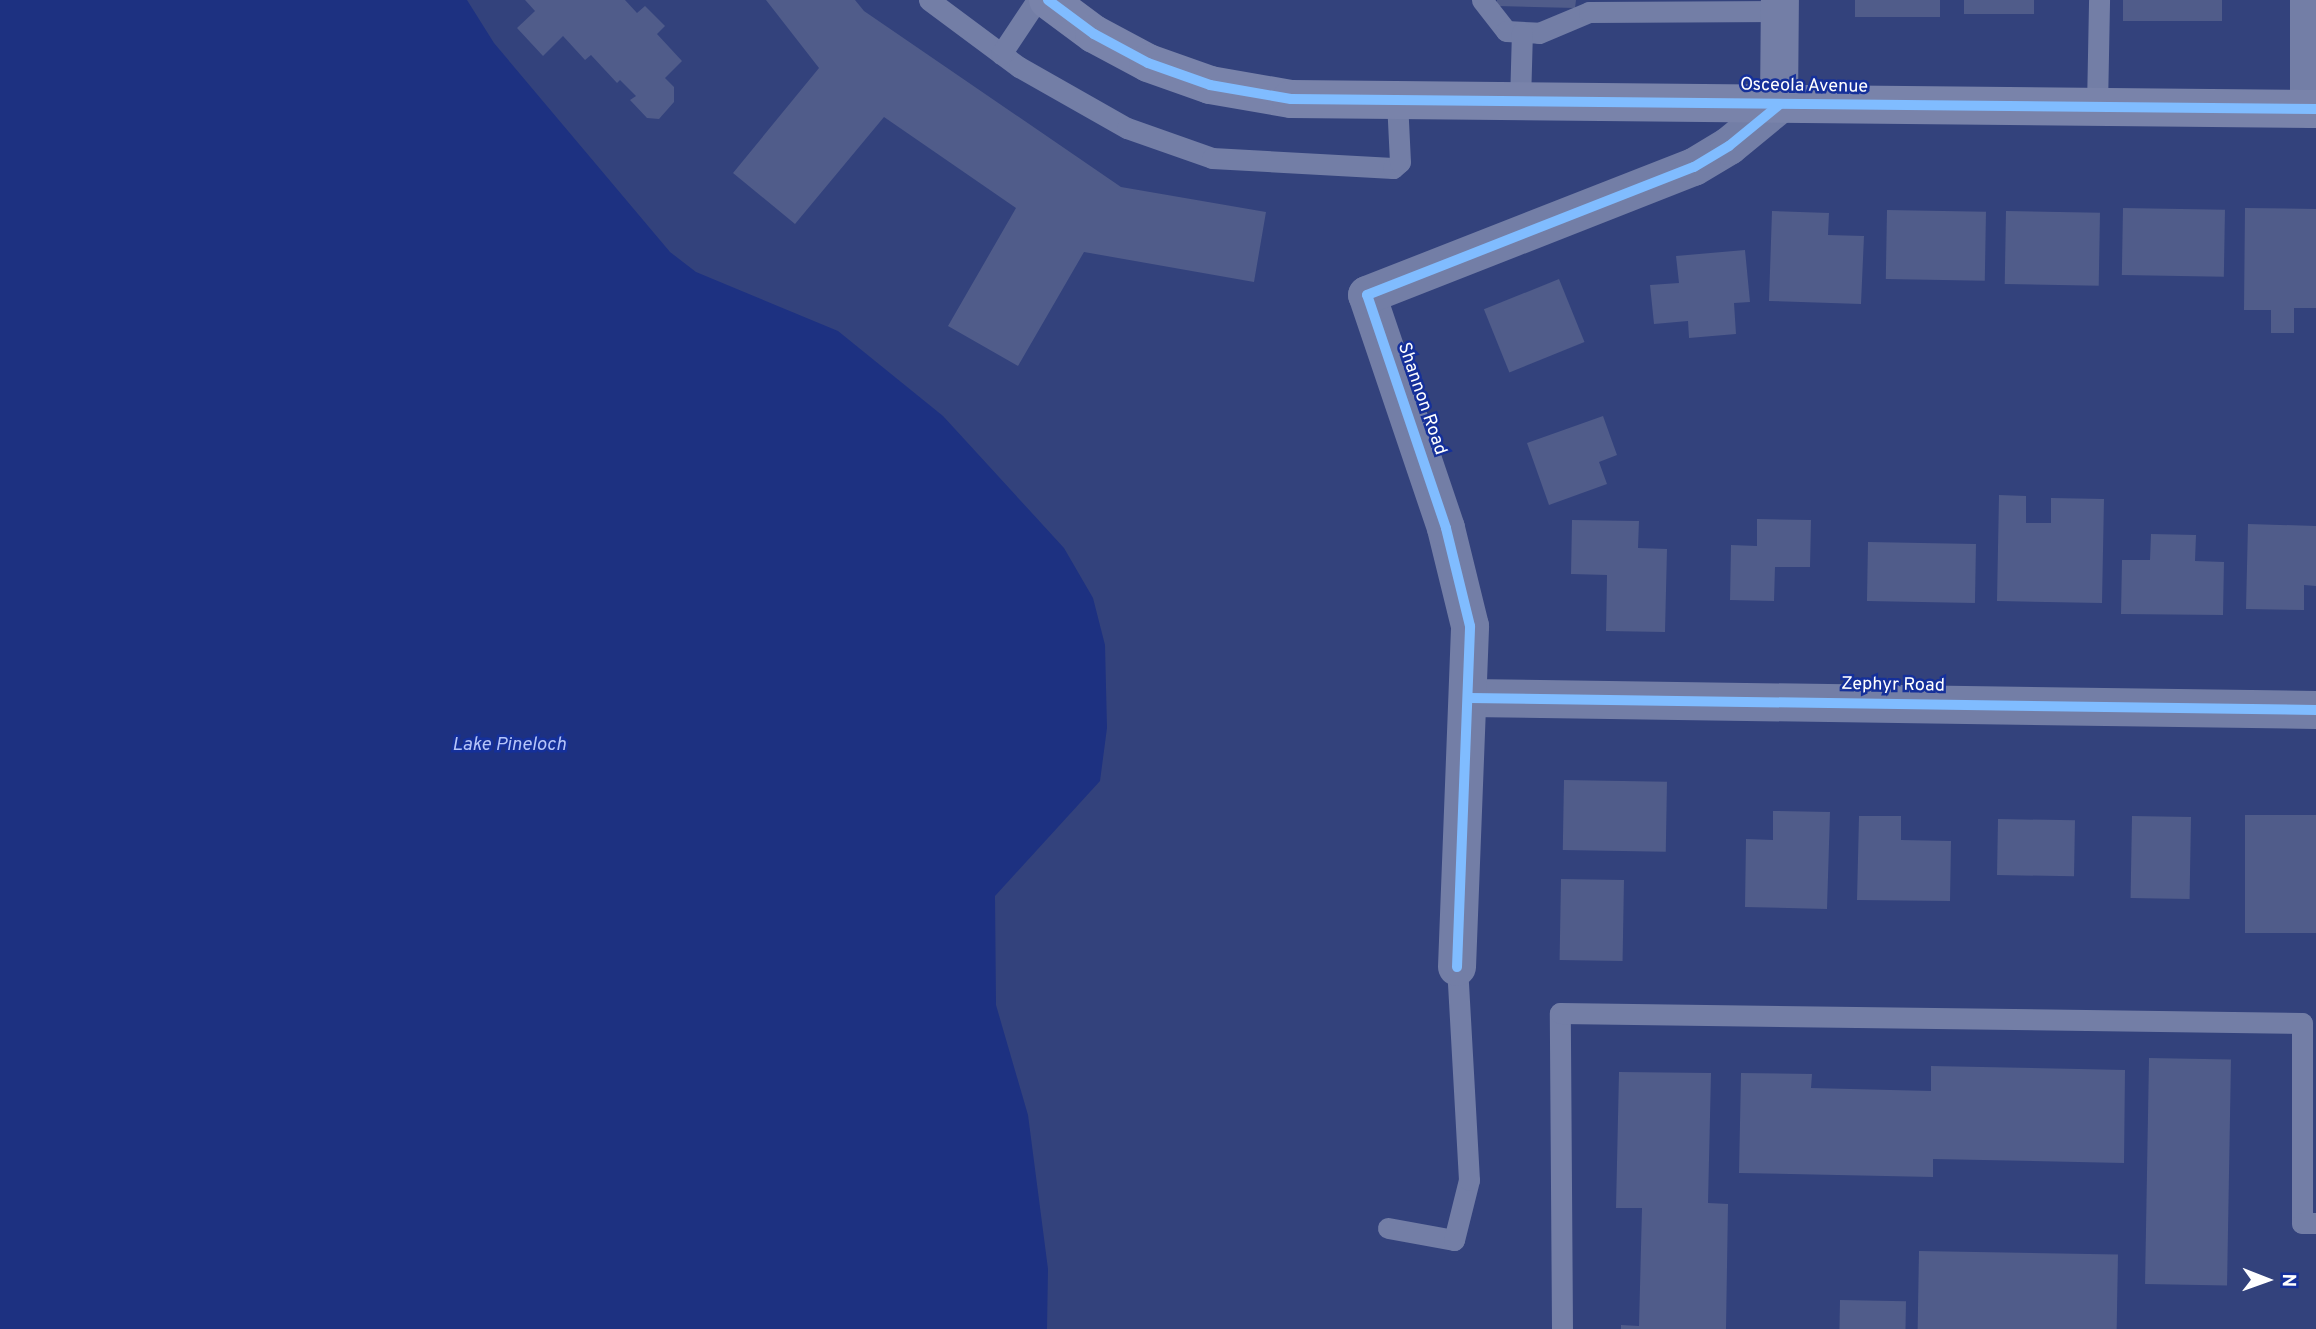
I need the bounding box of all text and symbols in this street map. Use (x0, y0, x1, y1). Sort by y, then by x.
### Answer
street label: Osceola Avenue (1739, 75, 1869, 99)
street label: Shannon Road (1392, 340, 1450, 458)
street label: Zephyr Road (1841, 674, 1945, 698)
water label: Lake Pineloch (452, 735, 566, 757)
north arrow (2232, 1245, 2302, 1315)
text: N (2276, 1273, 2300, 1287)

